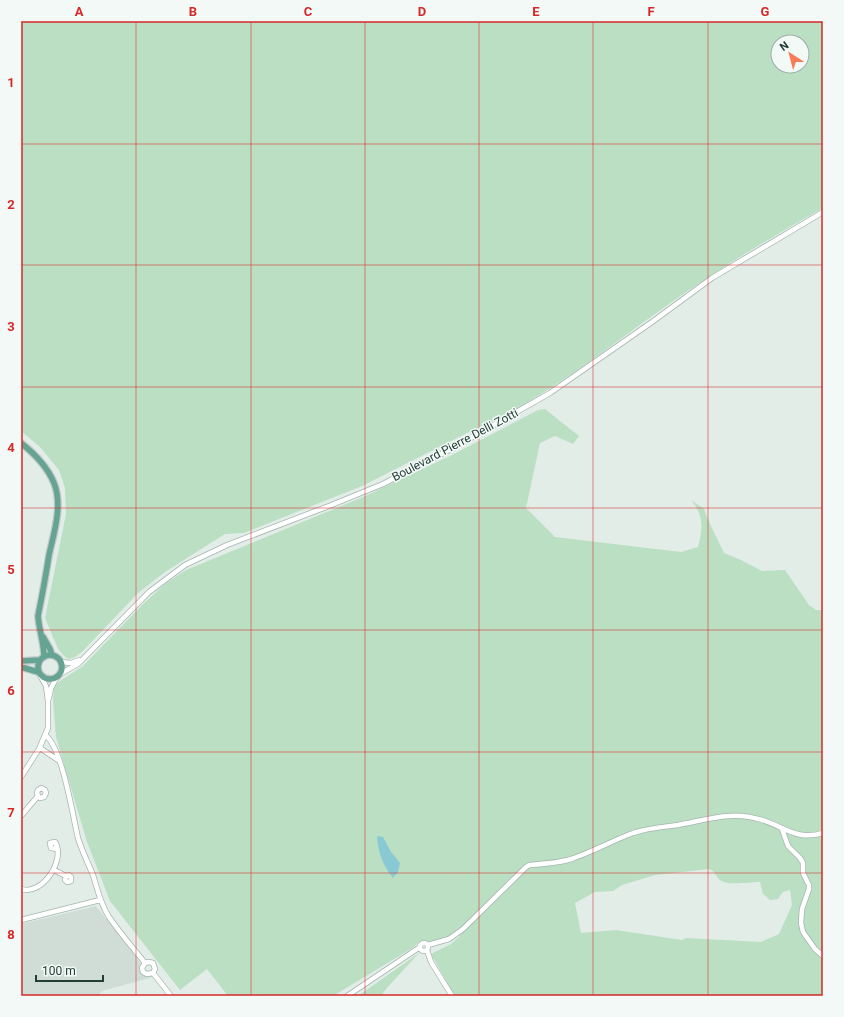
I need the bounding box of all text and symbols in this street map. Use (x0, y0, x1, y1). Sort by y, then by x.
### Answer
text: A (75, 4, 84, 19)
text: B (189, 4, 197, 19)
text: C (304, 4, 313, 19)
text: D (418, 4, 426, 19)
text: E (532, 4, 540, 19)
text: F (647, 4, 655, 19)
text: G (761, 4, 770, 19)
north arrow (770, 34, 810, 74)
text: N (777, 39, 792, 54)
text: 1 (7, 75, 15, 90)
text: 2 (7, 197, 15, 212)
text: 3 (7, 319, 15, 334)
street label: Boulevard Pierre Delli Zotti (389, 406, 521, 484)
text: 4 (7, 440, 15, 455)
text: 5 (7, 562, 15, 577)
text: 6 (7, 683, 15, 698)
text: 7 (7, 805, 15, 820)
text: 8 (7, 927, 15, 942)
scale bar (36, 957, 103, 983)
text: 100 m (42, 964, 76, 978)

